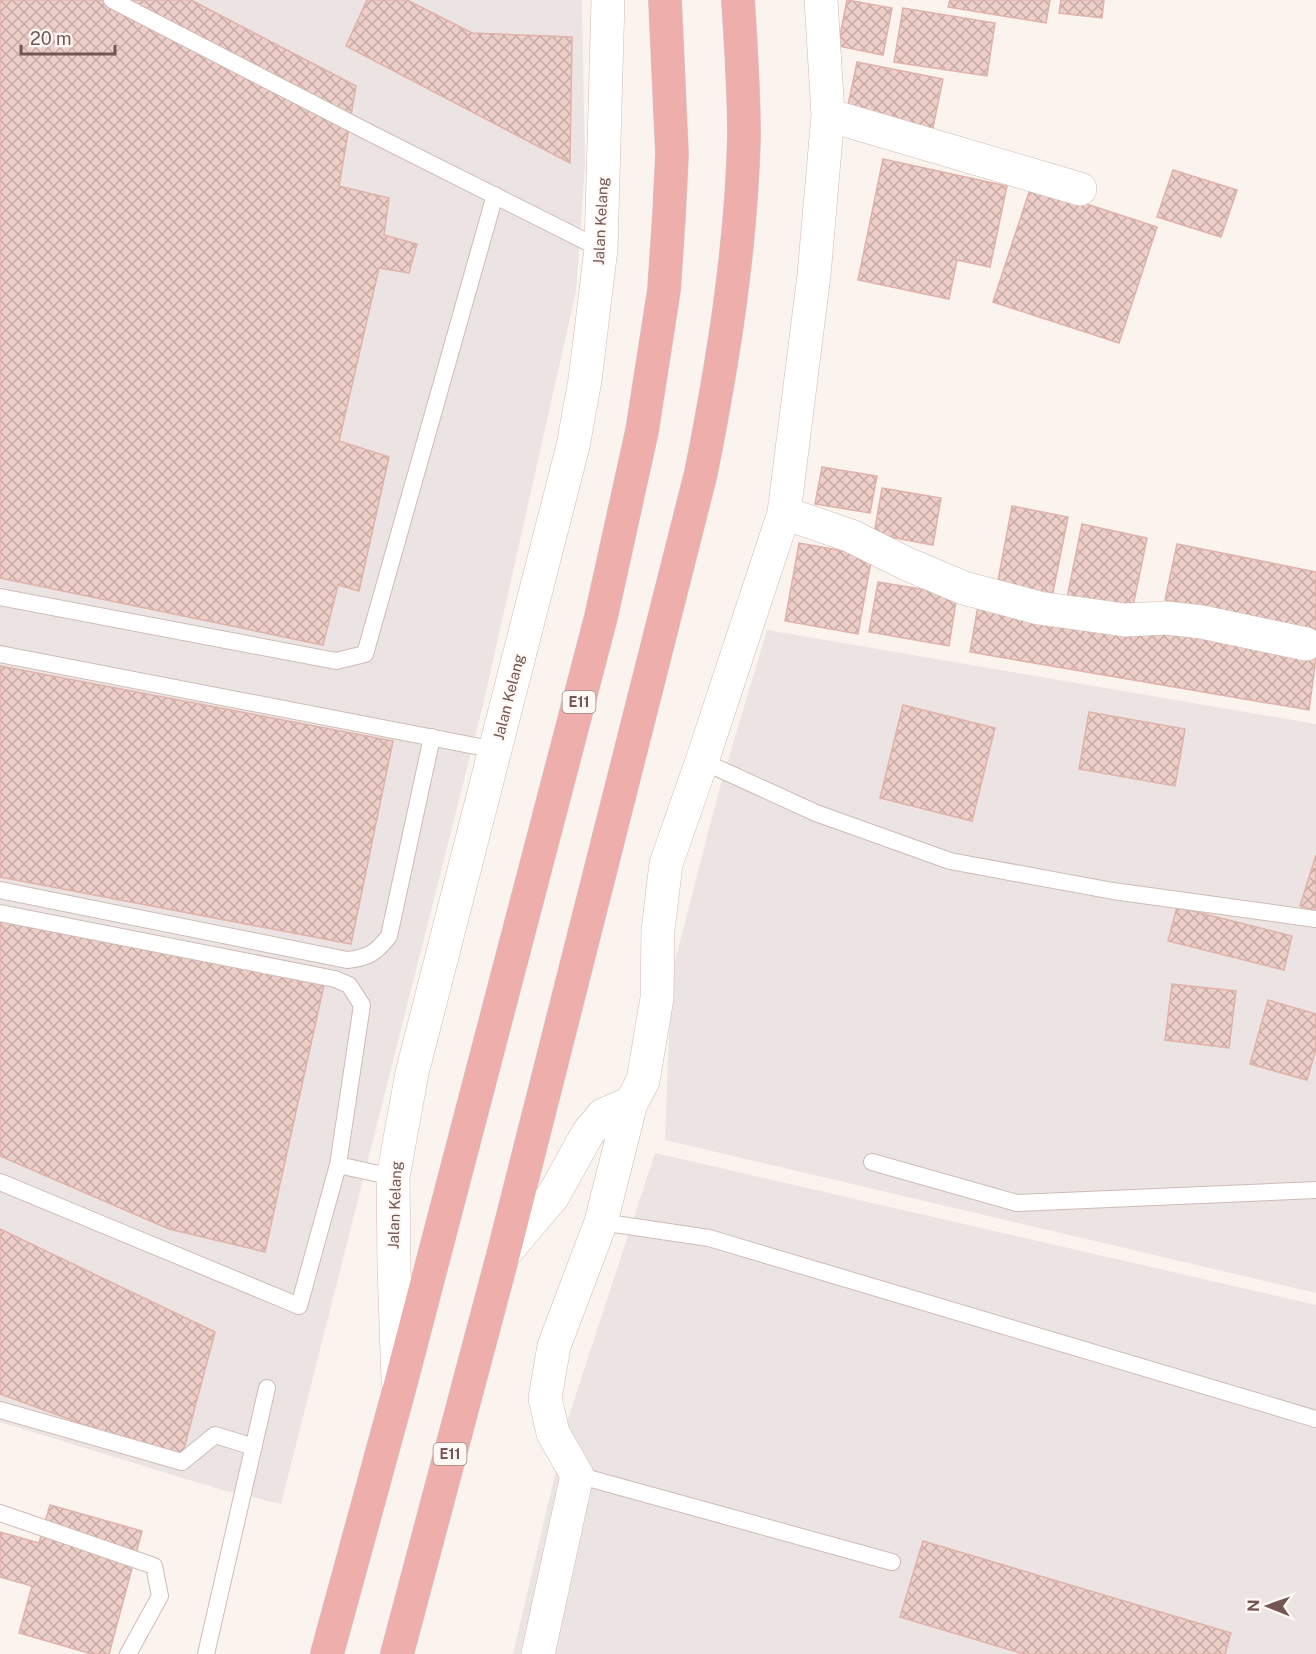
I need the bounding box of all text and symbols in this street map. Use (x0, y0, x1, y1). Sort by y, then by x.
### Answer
scale bar (21, 18, 116, 56)
text: 20 m (30, 28, 72, 49)
street label: Jalan Kelang (590, 176, 611, 265)
street label: Jalan Kelang (490, 652, 527, 742)
road number: E11 (562, 691, 596, 713)
street label: Jalan Kelang (384, 1161, 405, 1249)
road number: E11 (434, 1443, 466, 1465)
north arrow (1238, 1576, 1298, 1636)
text: N (1244, 1599, 1263, 1612)

